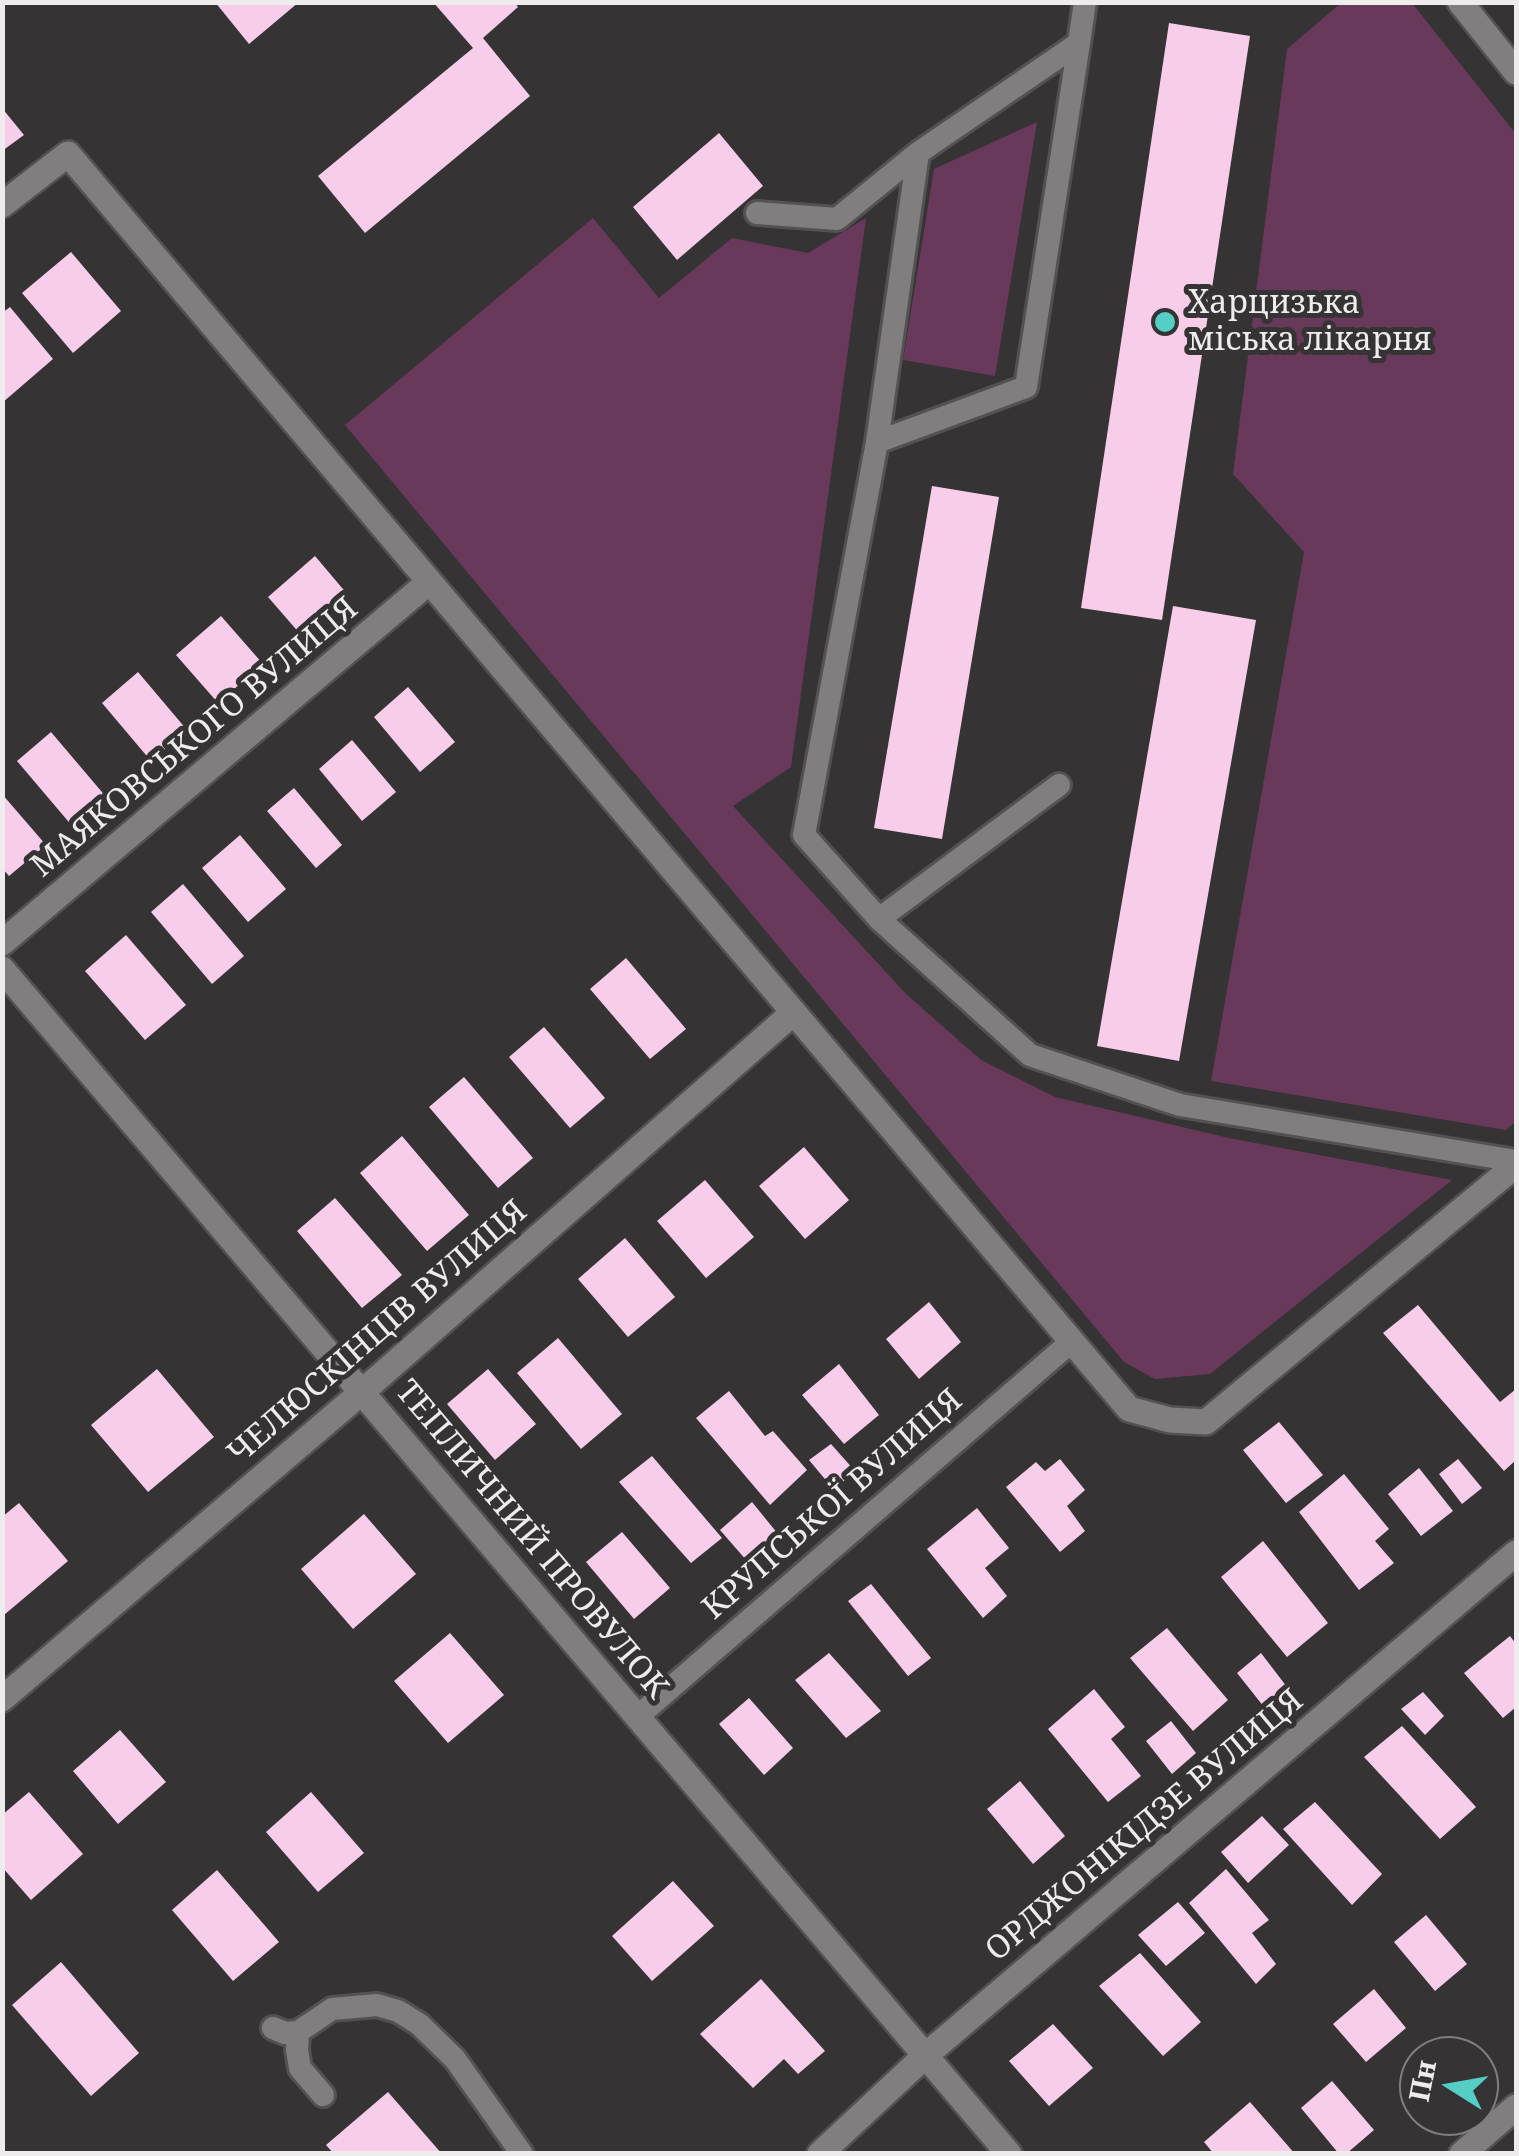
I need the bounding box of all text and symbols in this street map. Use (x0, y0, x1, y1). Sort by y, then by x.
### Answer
place label: Харцизька міська лікарня (1188, 285, 1432, 360)
marker: Харцизька міська лікарня (1152, 309, 1178, 335)
street label: МАЯКОВСЬКОГО ВУЛИЦЯ (24, 590, 366, 886)
street label: ЧЕЛЮСКІНЦІВ ВУЛИЦЯ (221, 1193, 535, 1473)
street label: ТЕПЛИЧНИЙ ПРОВУЛОК (386, 1373, 676, 1707)
street label: КРУПСЬКОЇ ВУЛИЦЯ (695, 1382, 971, 1628)
street label: ОРДЖОНІКІДЗЕ ВУЛИЦЯ (979, 1682, 1311, 1970)
north arrow (1399, 2036, 1499, 2136)
text: Пн (1399, 2057, 1444, 2105)

